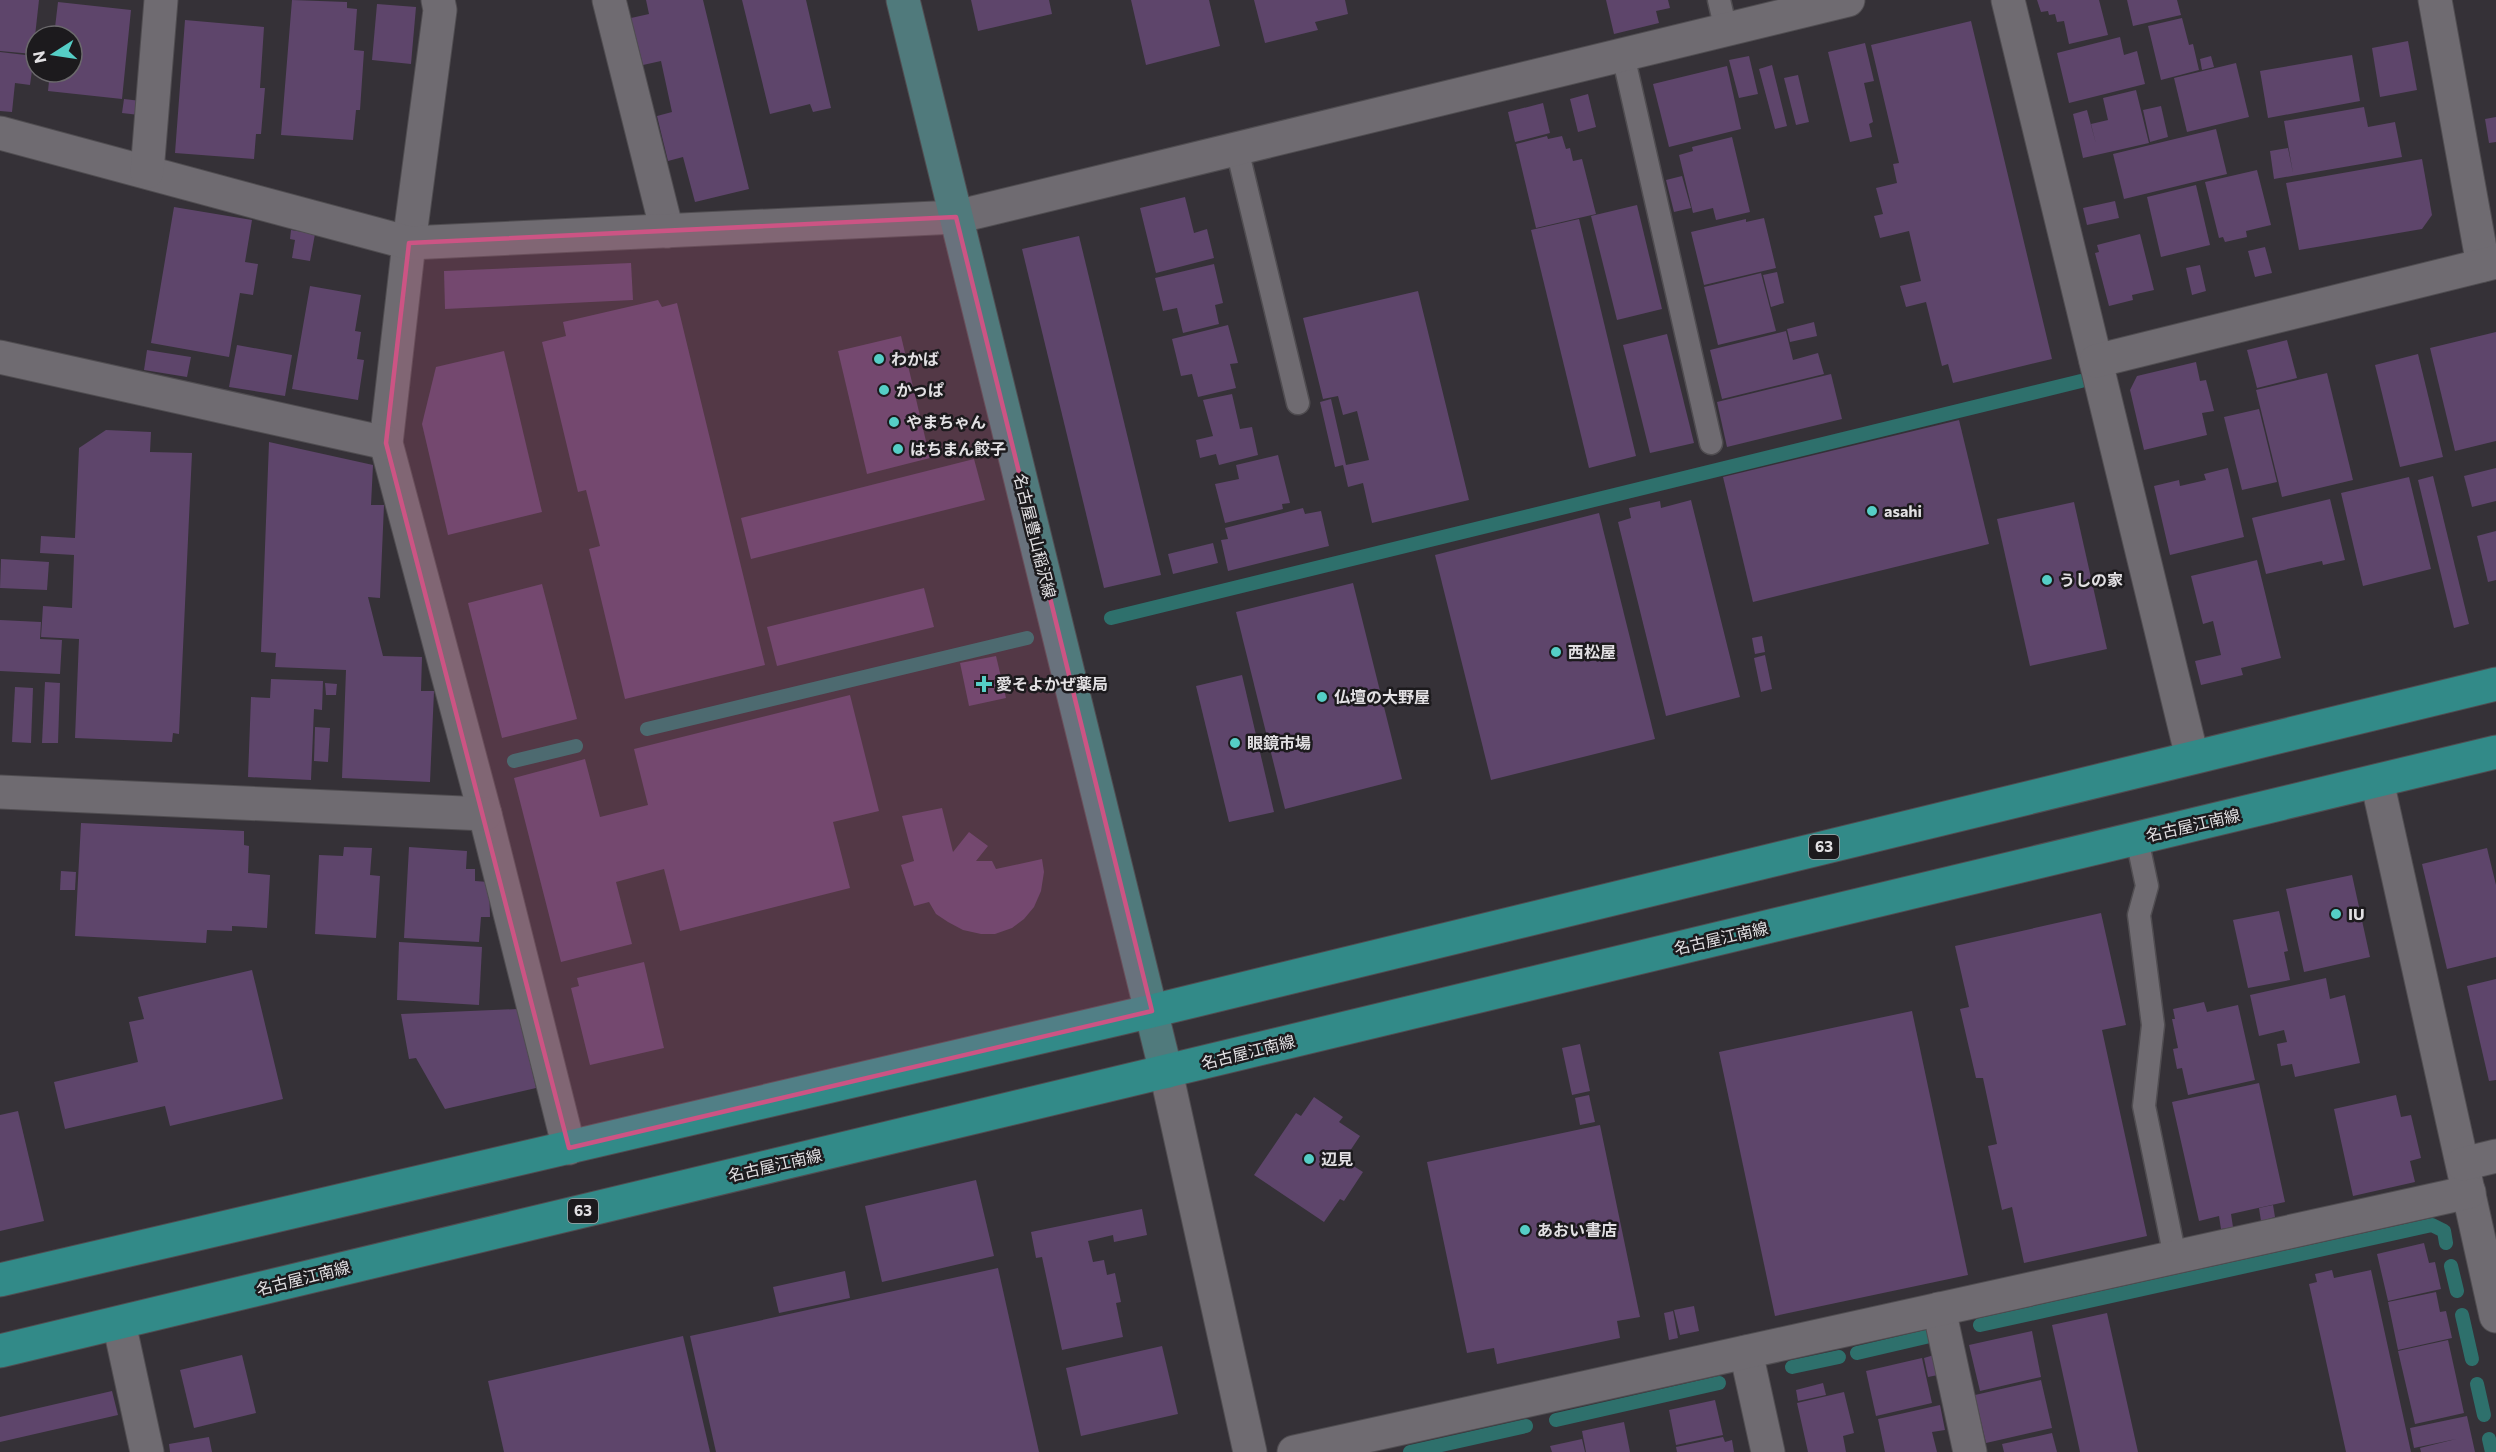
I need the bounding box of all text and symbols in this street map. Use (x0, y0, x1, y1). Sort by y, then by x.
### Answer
north arrow (24, 24, 84, 84)
text: N (28, 49, 49, 65)
place label: わかば (891, 349, 939, 368)
marker: わかば (872, 352, 886, 366)
place label: かっぱ (896, 380, 944, 399)
marker: かっぱ (877, 383, 891, 397)
place label: やまちゃん (906, 412, 986, 431)
marker: やまちゃん (887, 415, 901, 429)
place label: はちまん餃子 (910, 439, 1006, 458)
marker: はちまん餃子 (891, 442, 905, 456)
street label: 名古屋豊山稲沢線 (1011, 471, 1060, 600)
place label: asahi (1884, 501, 1922, 520)
marker: asahi (1865, 504, 1879, 518)
place label: うしの家 (2059, 570, 2123, 589)
marker: うしの家 (2040, 573, 2054, 587)
place label: 西松屋 (1568, 642, 1616, 661)
marker: 西松屋 (1549, 645, 1563, 659)
place label: 愛そよかぜ薬局 (996, 674, 1108, 693)
marker: 愛そよかぜ薬局 (977, 677, 991, 691)
place label: 仏壇の大野屋 (1334, 687, 1430, 706)
marker: 仏壇の大野屋 (1315, 690, 1329, 704)
place label: 眼鏡市場 (1247, 733, 1311, 752)
marker: 眼鏡市場 (1228, 736, 1242, 750)
street label: 名古屋江南線 (2144, 804, 2242, 845)
road number: 63 (1809, 835, 1839, 859)
place label: IU (2348, 904, 2365, 923)
marker: IU (2329, 907, 2343, 921)
street label: 名古屋江南線 (1672, 917, 1770, 958)
street label: 名古屋江南線 (1199, 1031, 1297, 1072)
street label: 名古屋江南線 (726, 1144, 824, 1185)
place label: 辺見 (1321, 1149, 1353, 1168)
marker: 辺見 (1302, 1152, 1316, 1166)
road number: 63 (568, 1199, 598, 1223)
place label: あおい書店 (1537, 1220, 1617, 1239)
marker: あおい書店 (1518, 1223, 1532, 1237)
street label: 名古屋江南線 (254, 1257, 352, 1298)

